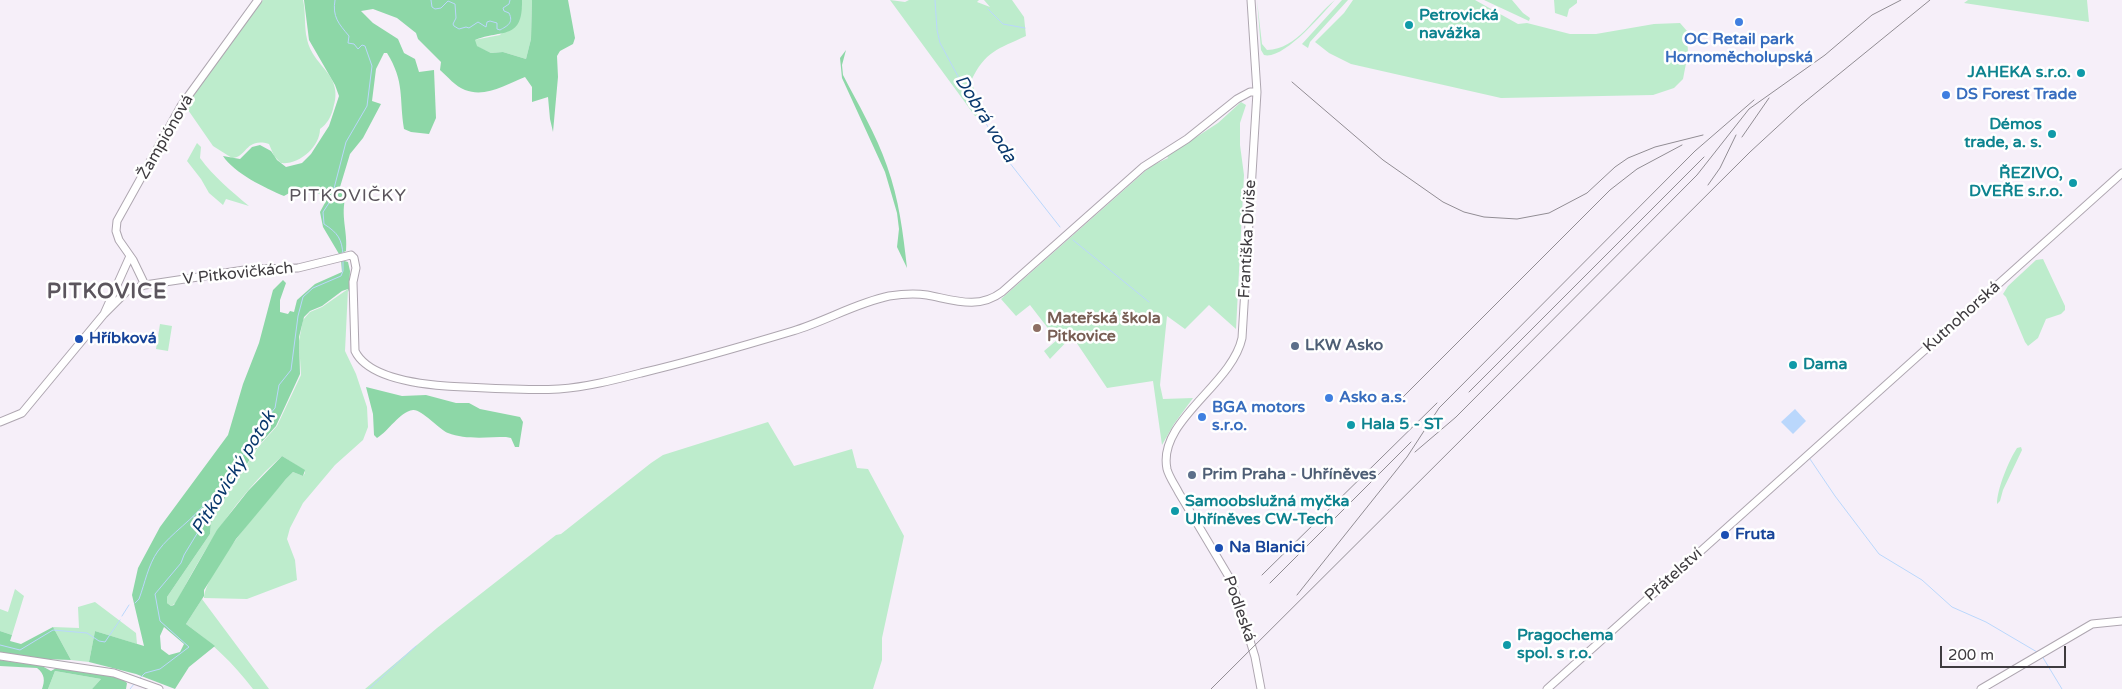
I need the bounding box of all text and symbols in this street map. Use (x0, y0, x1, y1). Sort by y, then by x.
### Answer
place label: Petrovická navážka (1419, 6, 1499, 44)
marker: OC Retail park Hornoměcholupská (1733, 16, 1745, 28)
marker: Petrovická navážka (1403, 19, 1415, 31)
place label: OC Retail park Hornoměcholupská (1665, 30, 1813, 68)
place label: JAHEKA s.r.o. (1968, 63, 2071, 83)
marker: JAHEKA s.r.o. (2075, 67, 2087, 79)
water label: Dobrá voda (950, 71, 1020, 167)
place label: DS Forest Trade (1956, 85, 2077, 105)
marker: DS Forest Trade (1940, 89, 1952, 101)
street label: Žampiónová (134, 91, 198, 183)
place label: Démos trade, a. s. (1964, 115, 2042, 153)
marker: Démos trade, a. s. (2046, 128, 2058, 140)
place label: ŘEZIVO, DVEŘE s.r.o. (1969, 164, 2063, 202)
marker: ŘEZIVO, DVEŘE s.r.o. (2067, 177, 2079, 189)
street label: Františka Diviše (1235, 179, 1261, 299)
district label: PITKOVIČKY (288, 185, 408, 207)
street label: V Pitkovičkách (182, 259, 294, 289)
street label: Kutnohorská (1920, 277, 2004, 357)
district label: PITKOVICE (46, 279, 168, 305)
place label: Mateřská škola Pitkovice (1047, 309, 1161, 347)
marker: Mateřská škola Pitkovice (1031, 322, 1043, 334)
place label: Hříbková (89, 329, 157, 349)
marker: Hříbková (73, 333, 85, 345)
place label: LKW Asko (1305, 336, 1383, 356)
marker: LKW Asko (1289, 340, 1301, 352)
place label: Dama (1803, 355, 1848, 375)
marker: Dama (1787, 359, 1799, 371)
place label: Asko a.s. (1339, 388, 1406, 408)
marker: Asko a.s. (1323, 392, 1335, 404)
place label: BGA motors s.r.o. (1212, 398, 1305, 436)
water label: Pitkovický potok (187, 407, 281, 539)
marker: BGA motors s.r.o. (1196, 411, 1208, 423)
place label: Hala 5 - ST (1361, 415, 1443, 435)
marker: Hala 5 - ST (1345, 419, 1357, 431)
place label: Prim Praha - Uhříněves (1202, 465, 1377, 485)
marker: Prim Praha - Uhříněves (1186, 469, 1198, 481)
place label: Samoobslužná myčka Uhříněves CW-Tech (1185, 492, 1349, 530)
marker: Samoobslužná myčka Uhříněves CW-Tech (1169, 505, 1181, 517)
place label: Fruta (1735, 525, 1775, 545)
marker: Fruta (1719, 529, 1731, 541)
place label: Na Blanici (1229, 538, 1305, 558)
marker: Na Blanici (1213, 542, 1225, 554)
street label: Přátelství (1641, 544, 1707, 606)
street label: Podleská (1219, 573, 1259, 645)
place label: Pragochema spol. s r.o. (1517, 626, 1614, 664)
scale bar (1942, 636, 2068, 668)
marker: Pragochema spol. s r.o. (1501, 639, 1513, 651)
text: 200 m (1948, 646, 1994, 664)

